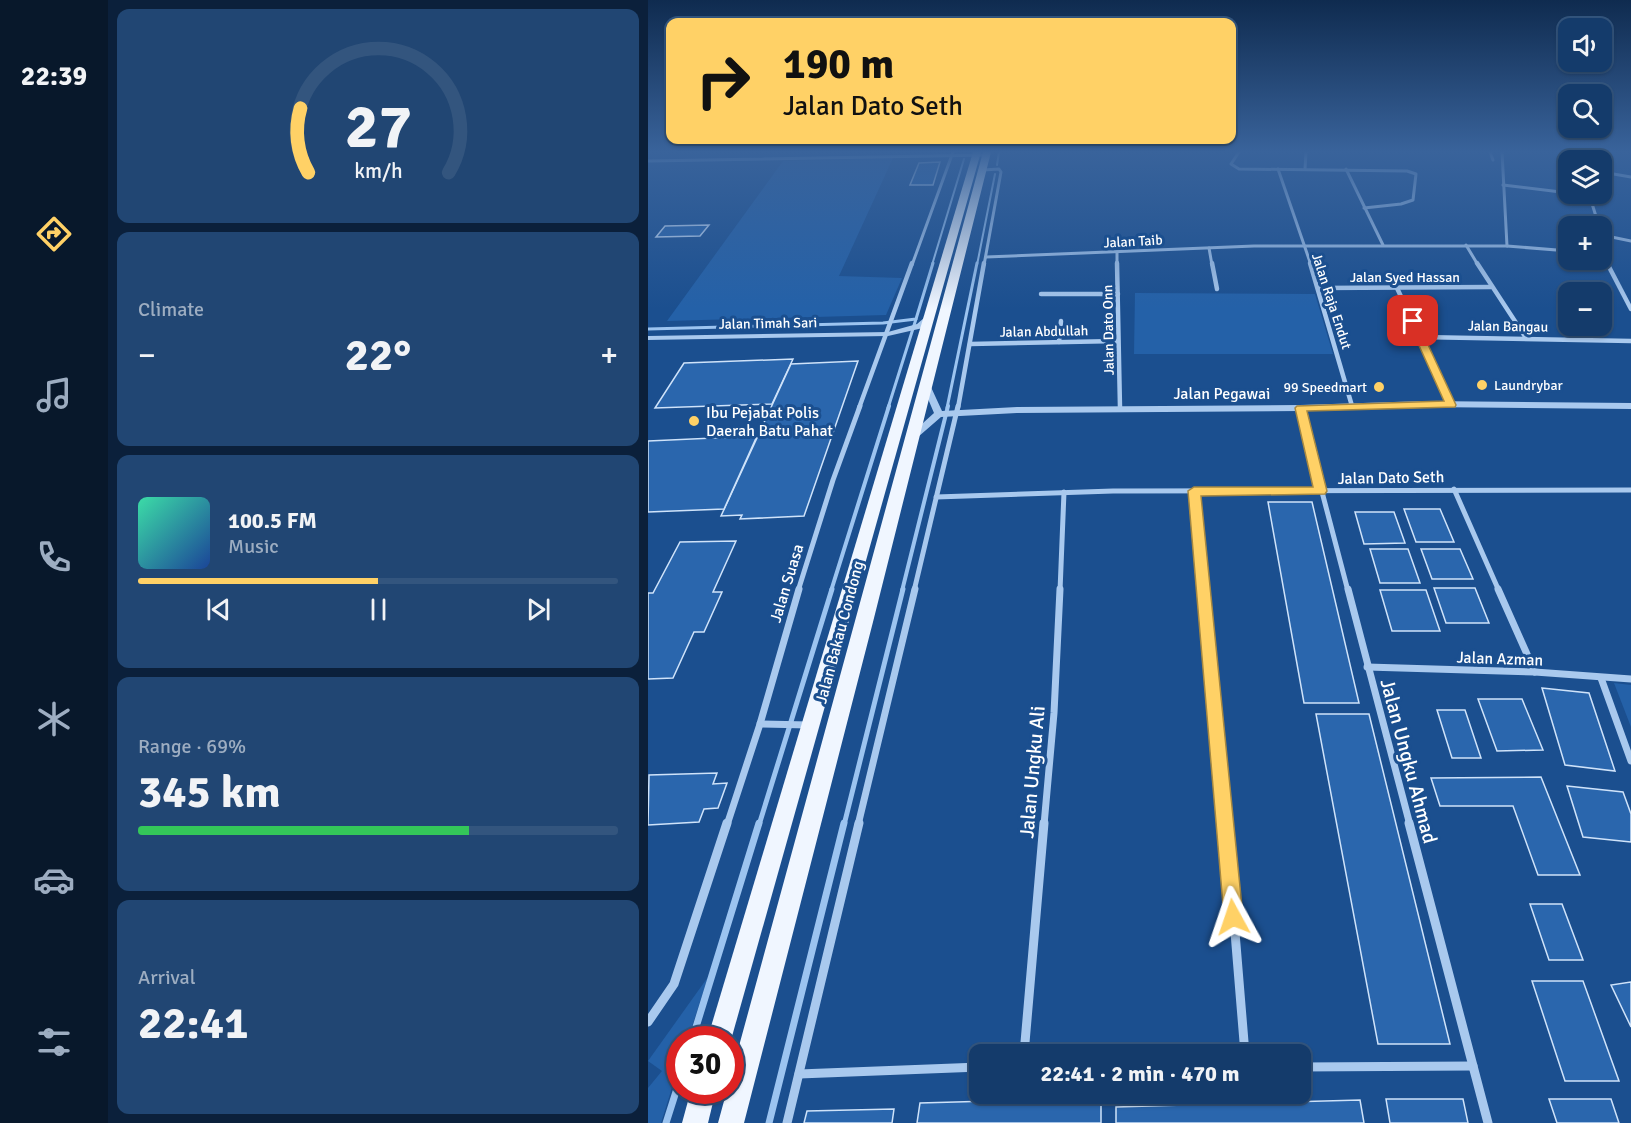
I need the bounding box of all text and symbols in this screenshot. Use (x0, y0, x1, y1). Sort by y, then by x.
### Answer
map controls (1558, 18, 1612, 336)
button: sound (1558, 18, 1612, 72)
text: 190 m (783, 39, 894, 90)
icon: right (684, 42, 762, 120)
text: 22:39 (21, 60, 87, 93)
button: search (1558, 84, 1612, 138)
text: 27 (344, 88, 412, 165)
text: Jalan Dato Seth (783, 90, 963, 123)
button: layers (1558, 150, 1612, 204)
text: km/h (354, 158, 402, 184)
icon: directions (33, 213, 75, 255)
button: + (1558, 216, 1612, 270)
street label: Jalan Taib (1103, 231, 1163, 252)
street label: Jalan Raja Endut (1308, 251, 1355, 351)
street label: Jalan Syed Hassan (1350, 269, 1460, 286)
button: − (1558, 282, 1612, 336)
street label: Jalan Dato Onn (1099, 285, 1118, 375)
pin (1387, 295, 1438, 346)
text: Climate (138, 297, 204, 322)
icon: arrive (1396, 304, 1429, 337)
street label: Jalan Timah Sari (719, 314, 817, 333)
street label: Jalan Bangau (1468, 317, 1548, 336)
street label: Jalan Abdullah (999, 322, 1089, 341)
text: 22° (345, 328, 411, 383)
text: − (138, 335, 156, 376)
text: + (600, 335, 618, 376)
icon: music (33, 374, 75, 416)
place label: Laundrybar (1494, 377, 1564, 394)
marker: Laundrybar (1475, 378, 1489, 392)
place label: 99 Speedmart (1284, 379, 1367, 396)
marker: 99 Speedmart (1372, 380, 1386, 394)
street label: Jalan Pegawai (1174, 384, 1270, 404)
place label: Ibu Pejabat Polis Daerah Batu Pahat (706, 403, 833, 441)
marker: Ibu Pejabat Polis Daerah Batu Pahat (687, 414, 701, 428)
street label: Jalan Dato Seth (1338, 467, 1444, 489)
text: 100.5 FM (228, 507, 317, 534)
text: Music (228, 534, 279, 559)
icon: phone (33, 536, 75, 578)
street label: Jalan Suasa (766, 542, 808, 625)
street label: Jalan Bakau Condong (811, 559, 869, 706)
icon: previous (202, 593, 235, 626)
icon: pause (362, 593, 395, 626)
icon: next (522, 593, 555, 626)
street label: Jalan Azman (1456, 647, 1544, 671)
street label: Jalan Ungku Ahmad (1375, 676, 1443, 846)
icon: climate (33, 698, 75, 740)
street label: Jalan Ungku Ali (1014, 705, 1051, 839)
text: Range · 69% (138, 734, 246, 759)
text: 345 km (138, 765, 281, 820)
icon: car (33, 859, 75, 901)
position arrow (1201, 885, 1265, 949)
text: Arrival (138, 965, 196, 990)
text: 22:41 (138, 996, 248, 1051)
icon: filters (33, 1021, 75, 1063)
speed limit sign: 30 (666, 1026, 744, 1104)
text: 22:41 · 2 min · 470 m (1040, 1060, 1240, 1087)

